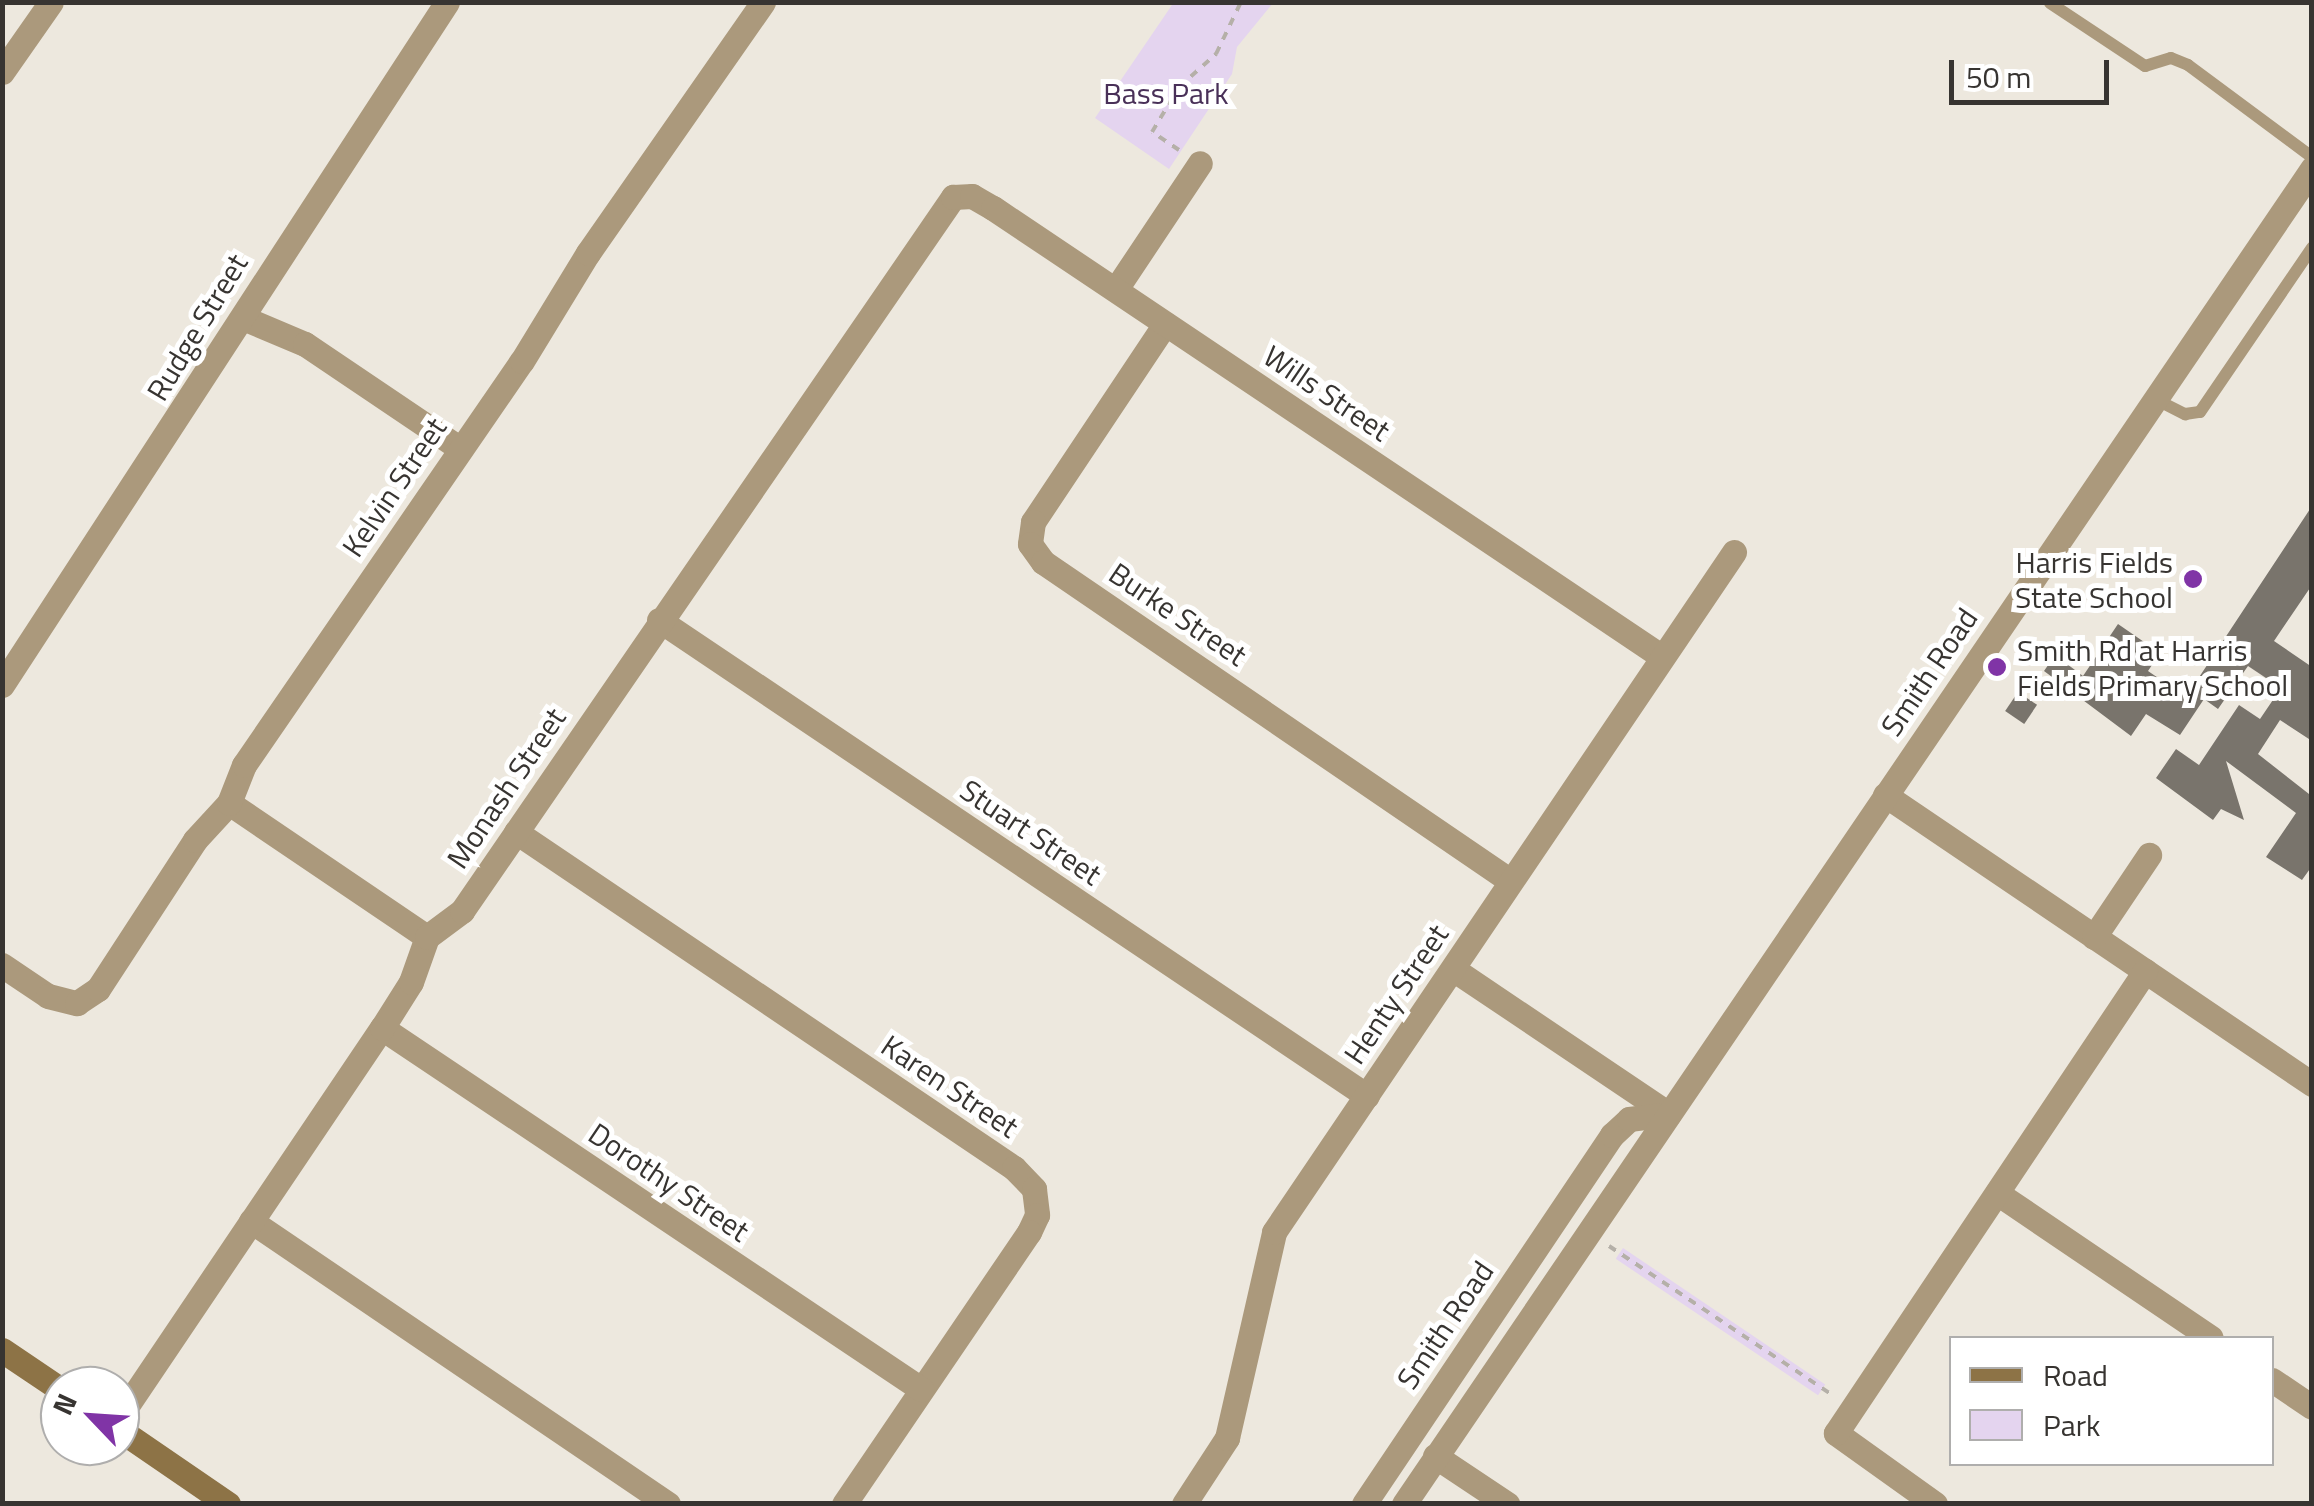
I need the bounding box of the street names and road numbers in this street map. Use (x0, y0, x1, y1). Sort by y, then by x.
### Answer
street label: Rudge Street (139, 247, 255, 407)
street label: Wills Street (1257, 338, 1397, 448)
street label: Kelvin Street (334, 411, 454, 563)
street label: Burke Street (1102, 555, 1254, 673)
street label: Smith Road (1873, 601, 1985, 743)
street label: Monash Street (439, 701, 573, 875)
street label: Stuart Street (954, 772, 1108, 892)
street label: Henty Street (1336, 918, 1456, 1070)
street label: Karen Street (875, 1027, 1025, 1145)
street label: Dorothy Street (582, 1115, 756, 1249)
street label: Smith Road (1389, 1254, 1501, 1396)

